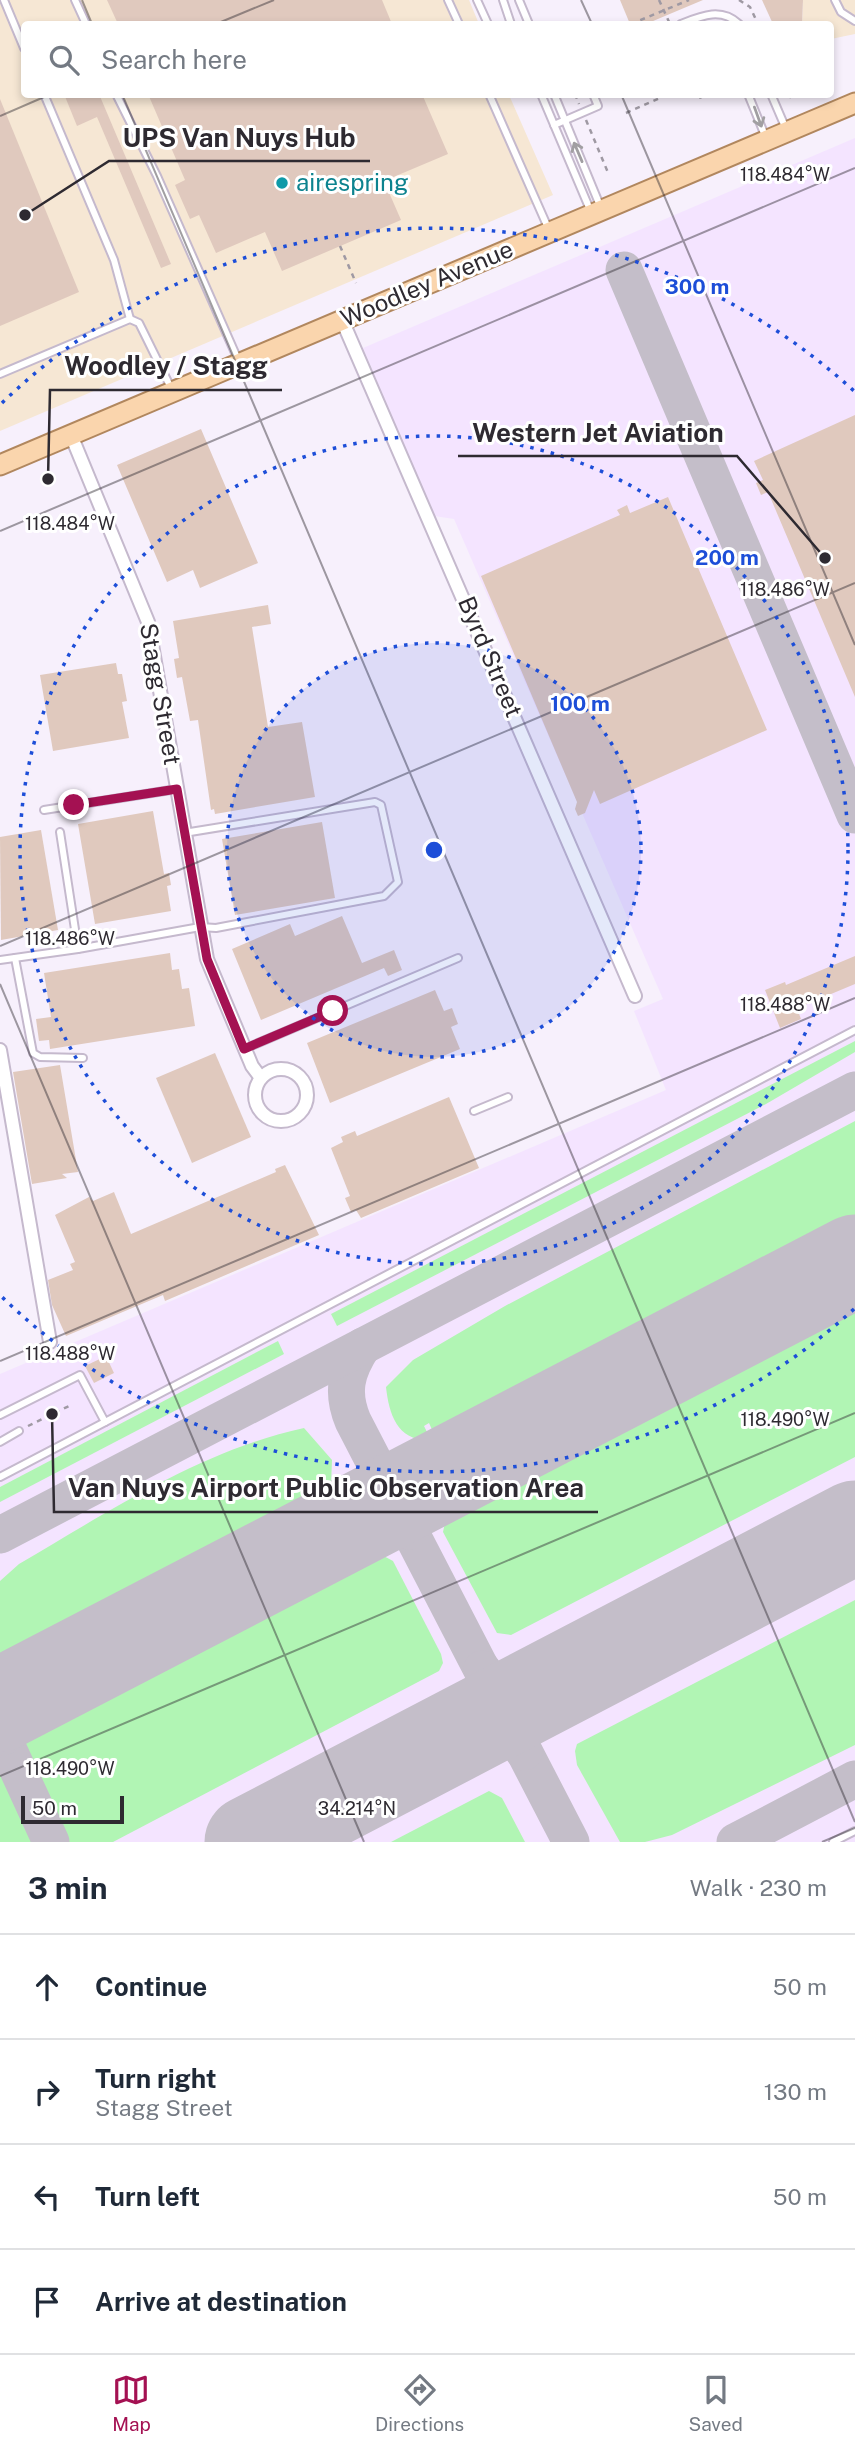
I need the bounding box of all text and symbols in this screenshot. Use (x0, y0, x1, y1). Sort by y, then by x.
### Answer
search box (21, 21, 834, 98)
icon: search (45, 41, 83, 79)
text: Search here (101, 44, 247, 75)
one-way arrow (752, 106, 765, 128)
callout: UPS Van Nuys Hub (109, 114, 370, 161)
text: UPS Van Nuys Hub (122, 122, 356, 153)
one-way arrow (571, 142, 584, 163)
text: 118.484°W (740, 164, 830, 185)
place label: airespring (296, 168, 409, 196)
marker: airespring (274, 175, 290, 191)
street label: Woodley Avenue (336, 234, 517, 332)
text: 300 m (665, 274, 729, 299)
callout: Woodley / Stagg (50, 343, 282, 390)
text: Woodley / Stagg (64, 350, 268, 381)
callout: Western Jet Aviation (458, 409, 737, 456)
text: Western Jet Aviation (472, 417, 724, 448)
text: 118.484°W (25, 513, 115, 534)
text: 200 m (695, 545, 759, 570)
text: 118.486°W (740, 579, 830, 600)
street label: Byrd Street (453, 592, 529, 721)
street label: Stagg Street (135, 621, 187, 767)
text: 100 m (550, 691, 610, 716)
route end (58, 789, 89, 820)
centre of rings (422, 838, 446, 862)
text: 118.486°W (25, 928, 115, 949)
text: 118.488°W (740, 994, 830, 1015)
route start (317, 995, 348, 1026)
text: 118.488°W (25, 1343, 115, 1364)
text: 118.490°W (740, 1409, 830, 1430)
callout: Van Nuys Airport Public Observation Area (54, 1465, 598, 1512)
text: Van Nuys Airport Public Observation Area (68, 1472, 584, 1503)
text: 118.490°W (25, 1758, 115, 1779)
scale bar (21, 1793, 124, 1825)
text: 50 m (32, 1797, 77, 1819)
text: 34.214°N (318, 1798, 396, 1819)
text: 3 min (28, 1870, 107, 1906)
text: Walk · 230 m (690, 1874, 827, 1901)
icon: ahead (28, 1968, 66, 2006)
text: Continue (95, 1971, 207, 2002)
text: 50 m (773, 1973, 827, 2000)
text: Turn right (95, 2063, 217, 2094)
icon: right (28, 2073, 66, 2111)
text: 130 m (764, 2078, 827, 2105)
text: Stagg Street (95, 2094, 233, 2121)
icon: left (28, 2178, 66, 2216)
text: Turn left (95, 2181, 200, 2212)
text: 50 m (773, 2183, 827, 2210)
icon: arrive (28, 2283, 66, 2321)
text: Arrive at destination (95, 2286, 347, 2317)
tab: Map (112, 2371, 151, 2435)
tab: Directions (375, 2371, 464, 2435)
tab: Saved (689, 2371, 743, 2435)

